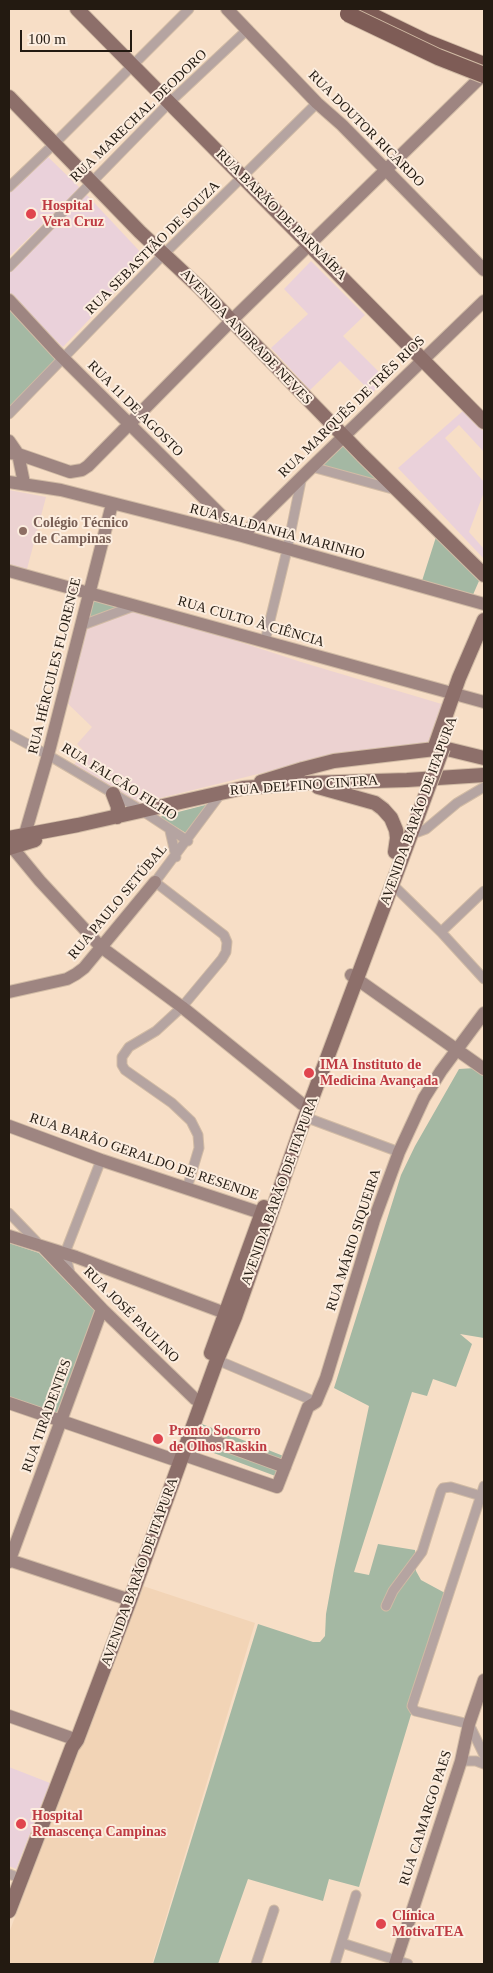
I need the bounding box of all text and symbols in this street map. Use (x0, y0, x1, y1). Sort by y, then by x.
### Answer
scale bar (22, 20, 135, 52)
text: 100 m (28, 31, 66, 47)
street label: RUA MARECHAL DEODORO (67, 46, 211, 186)
street label: RUA DOUTOR RICARDO (304, 67, 428, 191)
street label: RUA BARÃO DE PARNAÍBA (212, 146, 350, 284)
street label: RUA SEBASTIÃO DE SOUZA (83, 178, 223, 318)
place label: Hospital Vera Cruz (42, 198, 104, 230)
marker: Hospital Vera Cruz (24, 207, 38, 221)
street label: AVENIDA ANDRADE NEVES (177, 266, 315, 408)
street label: RUA MARQUÊS DE TRÊS RIOS (275, 333, 429, 481)
street label: RUA 11 DE AGOSTO (84, 358, 186, 460)
street label: RUA SALDANHA MARINHO (188, 501, 366, 563)
place label: Colégio Técnico de Campinas (33, 515, 128, 548)
marker: Colégio Técnico de Campinas (17, 525, 29, 537)
street label: RUA HÉRCULES FLORENCE (25, 576, 85, 756)
street label: RUA CULTO À CIÊNCIA (176, 593, 326, 651)
street label: AVENIDA BARÃO DE ITAPURA (377, 714, 461, 908)
street label: RUA FALCÃO FILHO (58, 740, 180, 824)
street label: RUA DELFINO CINTRA (229, 772, 379, 800)
street label: RUA PAULO SETÚBAL (65, 841, 171, 963)
place label: IMA Instituto de Medicina Avançada (320, 1057, 438, 1090)
marker: IMA Instituto de Medicina Avançada (302, 1066, 316, 1080)
street label: AVENIDA BARÃO DE ITAPURA (238, 1094, 322, 1288)
street label: RUA BARÃO GERALDO DE RESENDE (27, 1110, 261, 1204)
street label: RUA MÁRIO SIQUEIRA (323, 1167, 385, 1313)
street label: RUA JOSÉ PAULINO (80, 1264, 182, 1366)
street label: RUA TIRADENTES (19, 1357, 75, 1475)
place label: Pronto Socorro de Olhos Raskin (169, 1423, 267, 1455)
marker: Pronto Socorro de Olhos Raskin (151, 1432, 165, 1446)
street label: AVENIDA BARÃO DE ITAPURA (98, 1475, 182, 1669)
street label: RUA CAMARGO PAES (396, 1748, 456, 1888)
place label: Hospital Renascença Campinas (32, 1808, 166, 1840)
marker: Hospital Renascença Campinas (14, 1817, 28, 1831)
place label: Clínica MotivaTEA (392, 1908, 464, 1940)
marker: Clínica MotivaTEA (374, 1917, 388, 1931)

